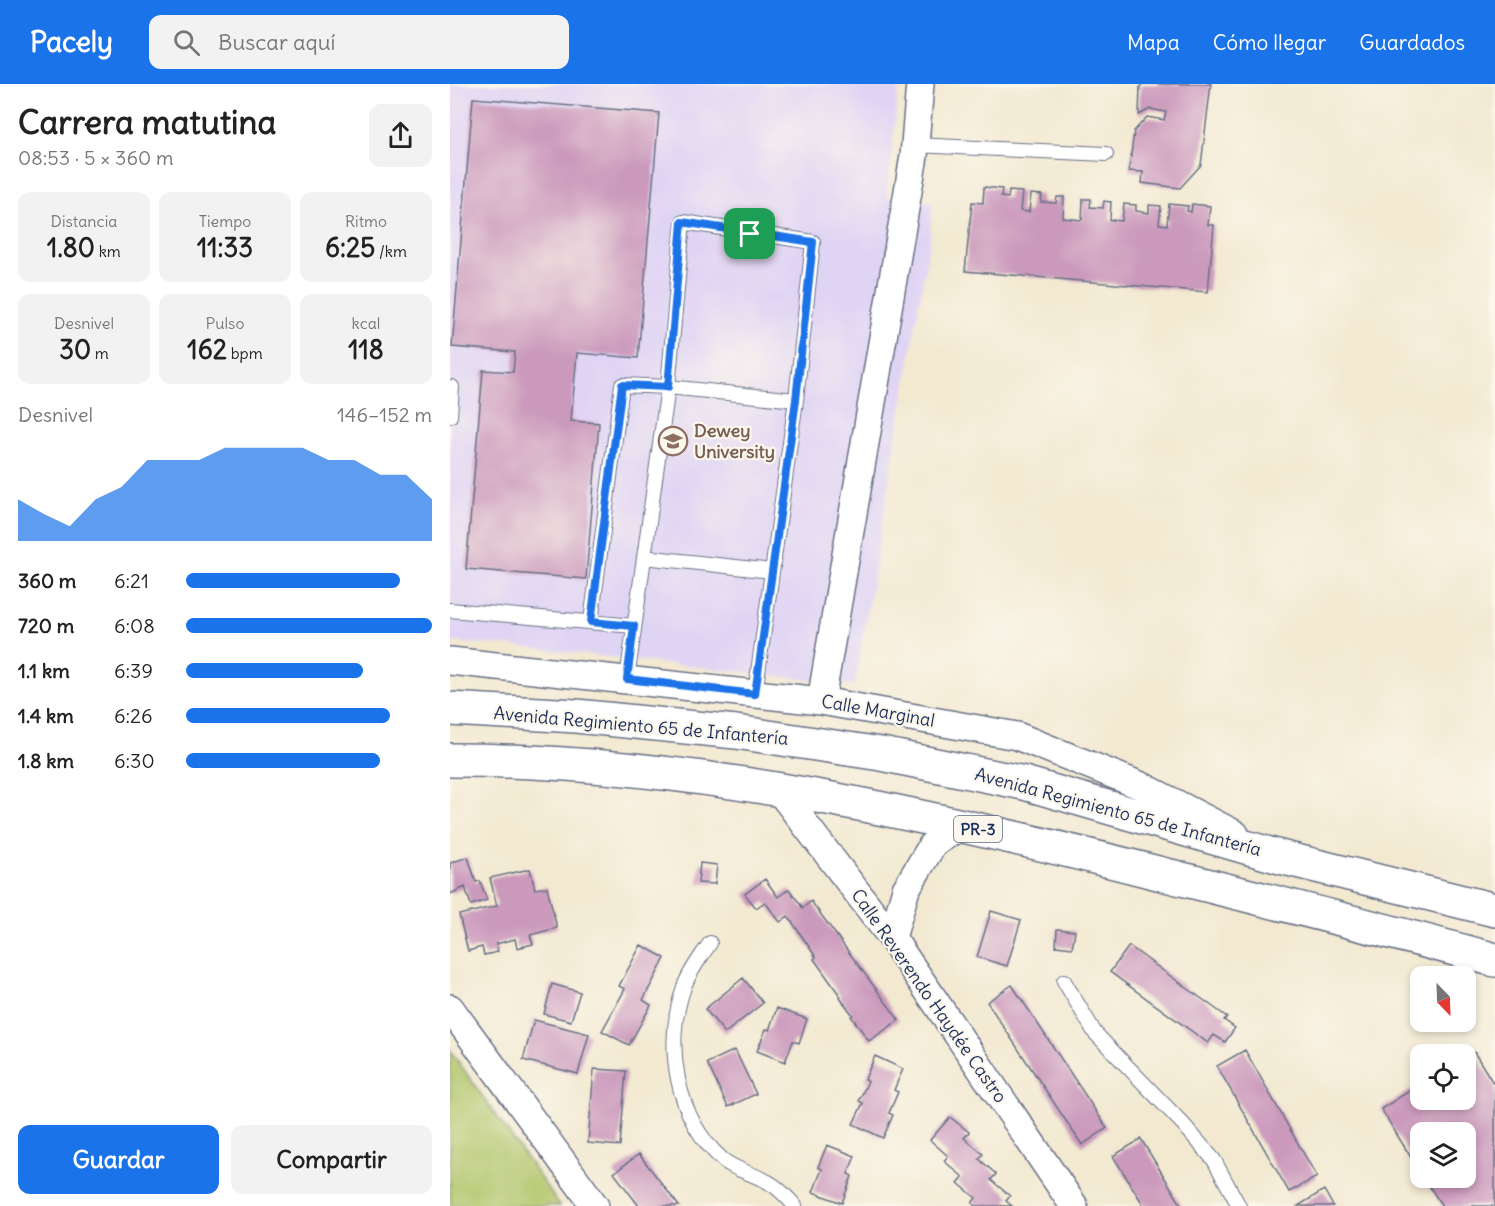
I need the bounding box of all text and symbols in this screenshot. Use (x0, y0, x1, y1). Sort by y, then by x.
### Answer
search box (149, 15, 569, 69)
text: Pacely (30, 24, 113, 60)
icon: search (170, 26, 203, 59)
text: Buscar aquí (218, 28, 336, 56)
text: Mapa (1127, 29, 1180, 56)
text: Cómo llegar (1213, 29, 1326, 56)
text: Guardados (1359, 29, 1465, 56)
text: Carrera matutina (18, 101, 276, 143)
button: share (369, 104, 432, 167)
text: 08:53 · 5 × 360 m (18, 145, 173, 170)
pin (724, 208, 775, 259)
text: Distancia (51, 211, 117, 231)
text: Tiempo (199, 211, 251, 231)
text: Ritmo (345, 211, 387, 231)
icon: arrive (733, 217, 766, 250)
text: 1.80 (47, 231, 95, 264)
text: 11:33 (197, 231, 253, 264)
text: 6:25 (325, 231, 375, 264)
text: km (95, 241, 121, 261)
text: /km (375, 241, 407, 261)
text: Desnivel (54, 313, 114, 333)
text: Pulso (206, 313, 244, 333)
text: kcal (352, 313, 380, 333)
text: 30 (59, 333, 91, 366)
text: 162 (187, 333, 227, 366)
text: 118 (348, 333, 384, 366)
text: m (91, 343, 109, 363)
text: bpm (227, 343, 263, 363)
text: Desnivel (18, 402, 93, 427)
text: 146–152 m (337, 402, 432, 427)
place label: Dewey University (694, 419, 775, 463)
school or university icon: Dewey University (657, 425, 689, 457)
text: 360 m (18, 568, 76, 593)
text: 6:21 (114, 568, 149, 593)
text: 720 m (18, 613, 74, 638)
text: 6:08 (114, 613, 155, 638)
text: 1.1 km (18, 658, 70, 683)
text: 6:39 (114, 658, 153, 683)
street label: Calle Marginal (820, 689, 937, 732)
street label: Avenida Regimiento 65 de Infantería (493, 701, 789, 750)
text: 1.4 km (18, 703, 74, 728)
text: 6:26 (114, 703, 153, 728)
text: 1.8 km (18, 748, 74, 773)
text: 6:30 (114, 748, 155, 773)
street label: Avenida Regimiento 65 de Infantería (972, 762, 1264, 861)
road number: PR-3 (954, 816, 1002, 842)
street label: Calle Reverendo Haydée Castro (847, 884, 1012, 1107)
north arrow (1410, 966, 1476, 1032)
map controls (1410, 966, 1476, 1188)
button: locate (1410, 1044, 1476, 1110)
button: layers (1410, 1122, 1476, 1188)
button: Guardar (18, 1125, 219, 1194)
button: Compartir (231, 1125, 432, 1194)

